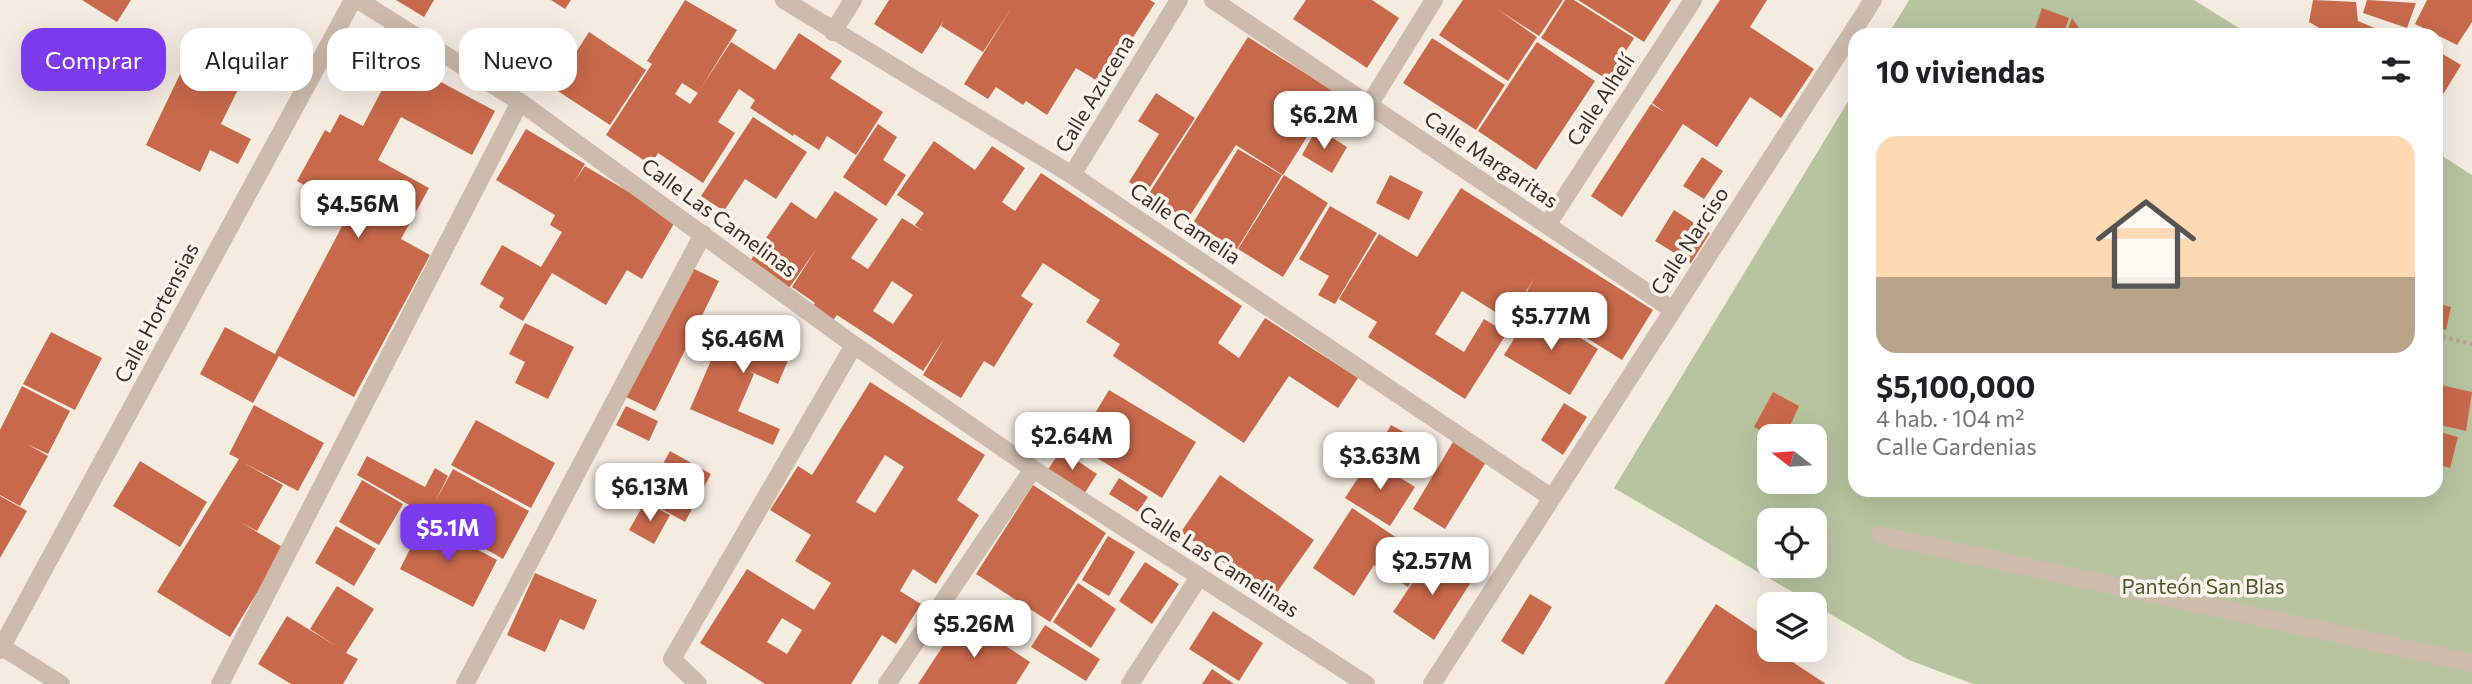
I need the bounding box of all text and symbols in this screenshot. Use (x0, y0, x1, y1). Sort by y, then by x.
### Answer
chip: Comprar (21, 28, 166, 91)
chip: Alquilar (180, 28, 313, 91)
chip: Filtros (327, 28, 445, 91)
chip: Nuevo (459, 28, 577, 91)
street label: Calle Azucena (1049, 30, 1138, 156)
street label: Calle Alhelí (1561, 48, 1639, 150)
icon: filters (2377, 51, 2415, 89)
text: 10 viviendas (1876, 52, 2045, 89)
pin: $6.2M (1275, 92, 1373, 151)
text: $6.2M (1290, 100, 1358, 128)
street label: Calle Margaritas (1420, 105, 1563, 213)
street label: Calle Las Camelinas (637, 152, 802, 282)
street label: Calle Camelia (1126, 177, 1246, 269)
pin: $4.56M (301, 180, 415, 240)
street label: Calle Narciso (1645, 181, 1733, 299)
icon: home (2083, 181, 2209, 307)
text: $4.56M (316, 189, 400, 217)
street label: Calle Hortensias (108, 238, 203, 387)
pin: $5.77M (1494, 292, 1608, 352)
text: $5.77M (1511, 301, 1591, 329)
pin: $6.46M (686, 316, 800, 375)
text: $6.46M (701, 324, 785, 352)
text: $5,100,000 (1876, 367, 2036, 404)
text: 4 hab. · 104 m² (1876, 404, 2024, 432)
pin: $2.64M (1015, 412, 1129, 472)
text: $2.64M (1031, 421, 1113, 449)
north arrow (1757, 424, 1827, 494)
map controls (1757, 424, 1827, 662)
text: Calle Gardenias (1876, 432, 2037, 460)
pin: $3.63M (1323, 433, 1437, 492)
text: $3.63M (1339, 441, 1421, 469)
pin: $6.13M (593, 463, 707, 523)
text: $6.13M (611, 472, 689, 500)
street label: Calle Las Camelinas (1135, 500, 1305, 622)
pin: $5.1M (399, 504, 497, 564)
button: locate (1757, 508, 1827, 578)
text: $5.1M (416, 513, 480, 541)
pin: $2.57M (1375, 538, 1489, 597)
text: $2.57M (1392, 546, 1472, 574)
park label: Panteón San Blas (2121, 573, 2285, 598)
button: layers (1757, 592, 1827, 662)
pin: $5.26M (917, 600, 1031, 660)
text: $5.26M (933, 609, 1015, 637)

